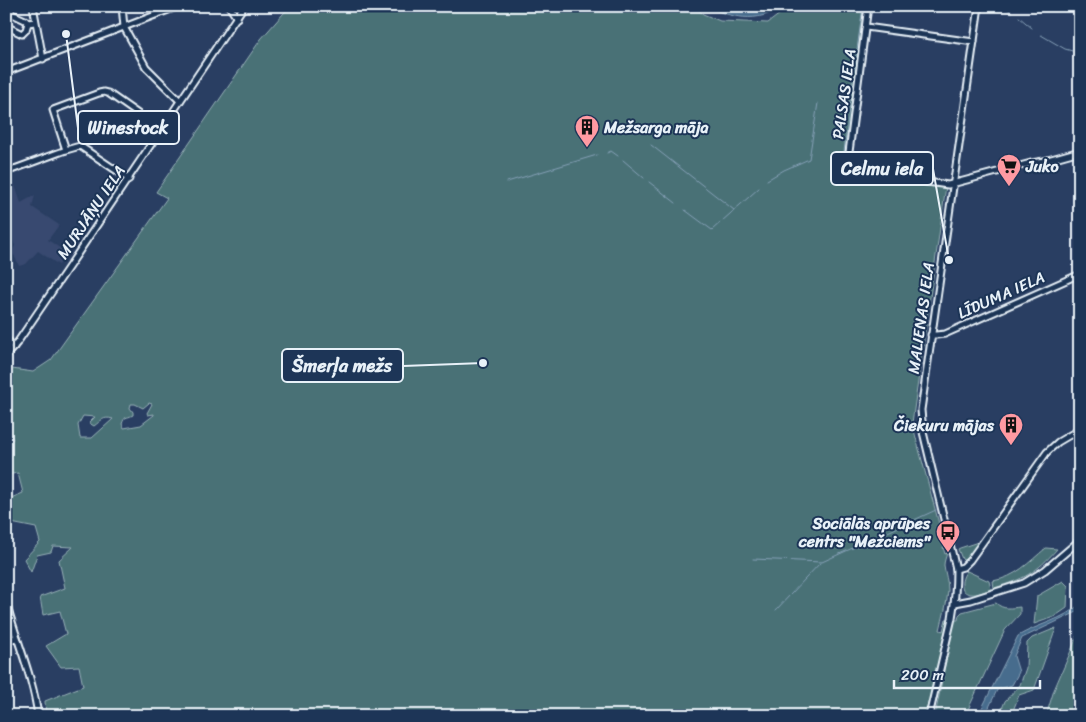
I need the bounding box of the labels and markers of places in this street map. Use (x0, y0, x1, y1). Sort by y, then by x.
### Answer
callout: Winestock (78, 111, 179, 144)
place label: Mežsarga māja (603, 113, 709, 142)
building icon: Mežsarga māja (574, 114, 600, 148)
callout: Celmu iela (831, 152, 933, 185)
place label: Juko (1025, 152, 1060, 181)
supermarket icon: Juko (996, 153, 1022, 187)
callout: Šmerļa mežs (282, 349, 403, 382)
place label: Čiekuru mājas (893, 411, 995, 440)
building icon: Čiekuru mājas (998, 412, 1024, 446)
place label: Sociālās aprūpes centrs "Mežciems" (798, 509, 931, 556)
bus stop icon: Sociālās aprūpes centrs "Mežciems" (935, 519, 961, 553)

